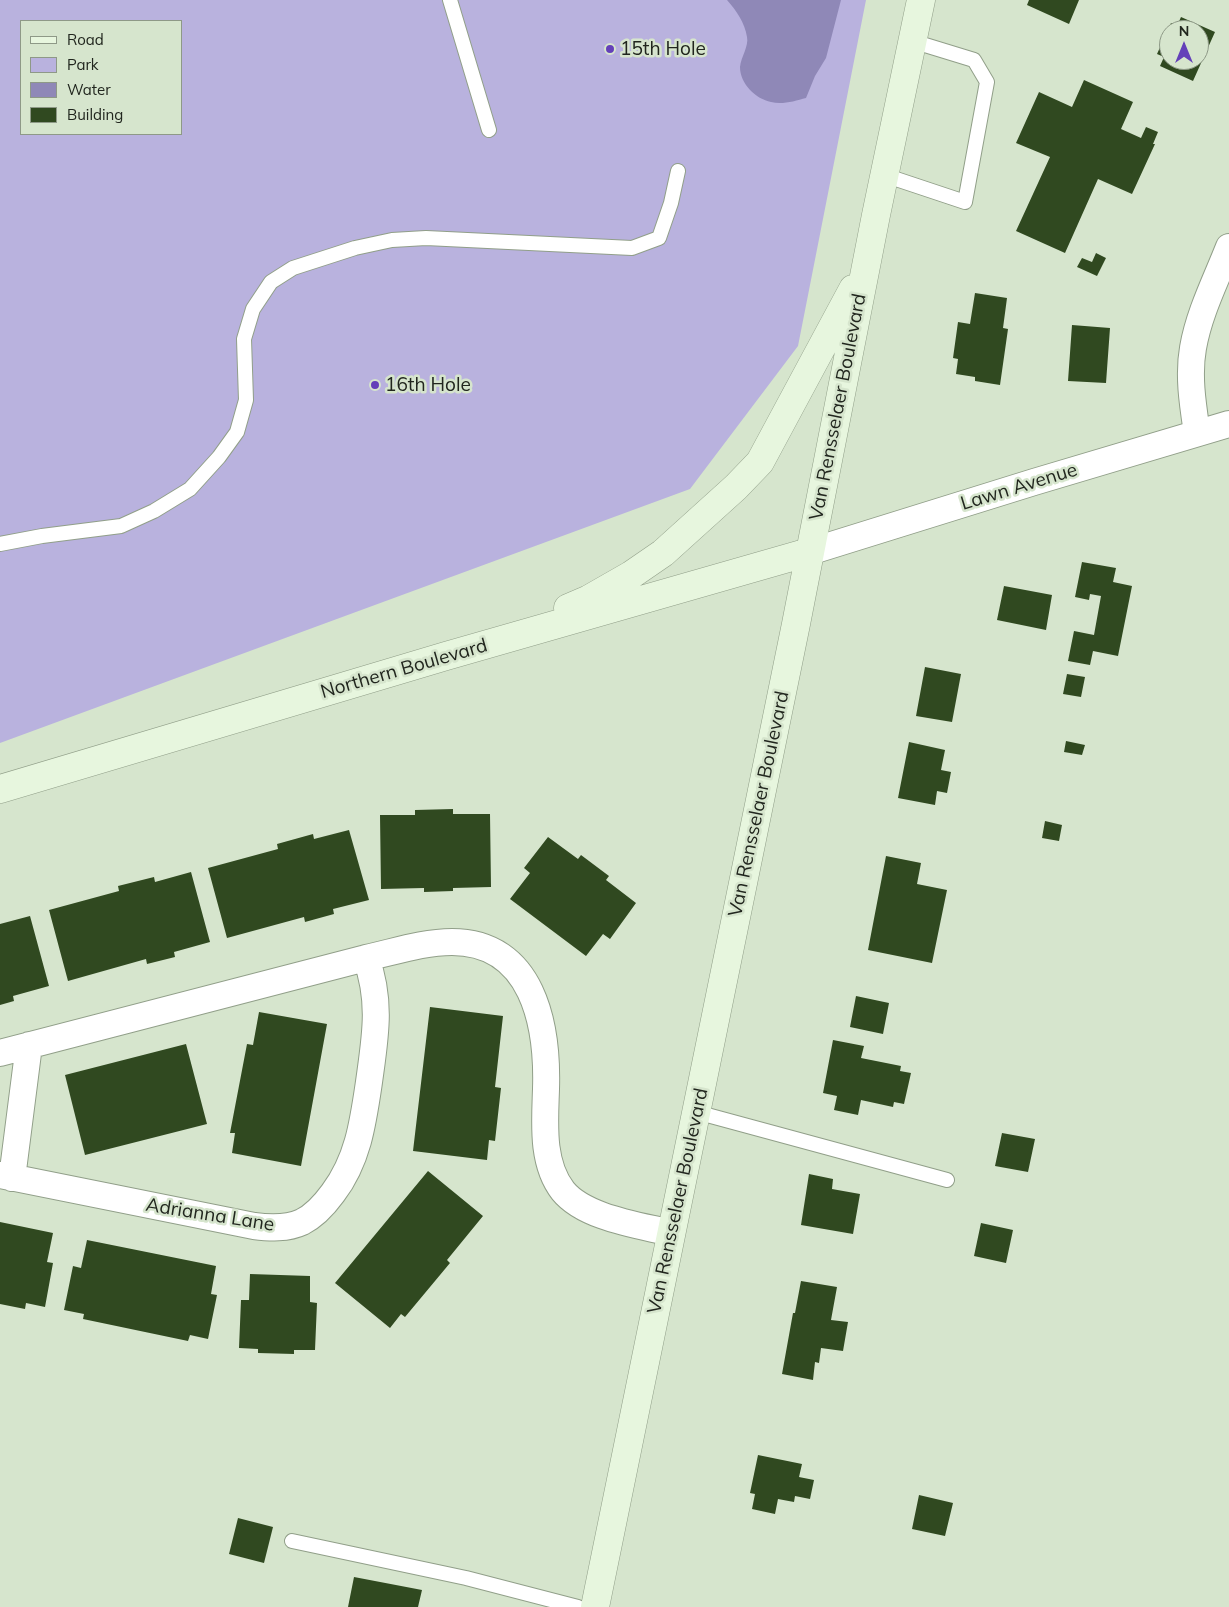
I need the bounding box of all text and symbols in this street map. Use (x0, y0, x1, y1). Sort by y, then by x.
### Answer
legend (20, 20, 182, 135)
north arrow (1159, 20, 1209, 70)
text: N (1179, 22, 1189, 40)
text: Road (67, 30, 104, 49)
place label: 15th Hole (620, 38, 706, 60)
marker: 15th Hole (604, 43, 616, 55)
text: Park (67, 55, 99, 74)
text: Water (67, 80, 111, 99)
text: Building (67, 105, 123, 124)
street label: Van Rensselaer Boulevard (805, 292, 871, 522)
place label: 16th Hole (385, 374, 471, 396)
marker: 16th Hole (369, 379, 381, 391)
street label: Lawn Avenue (958, 458, 1080, 516)
street label: Northern Boulevard (318, 634, 490, 704)
street label: Van Rensselaer Boulevard (724, 689, 794, 919)
street label: Van Rensselaer Boulevard (643, 1086, 713, 1316)
street label: Adrianna Lane (144, 1194, 276, 1236)

